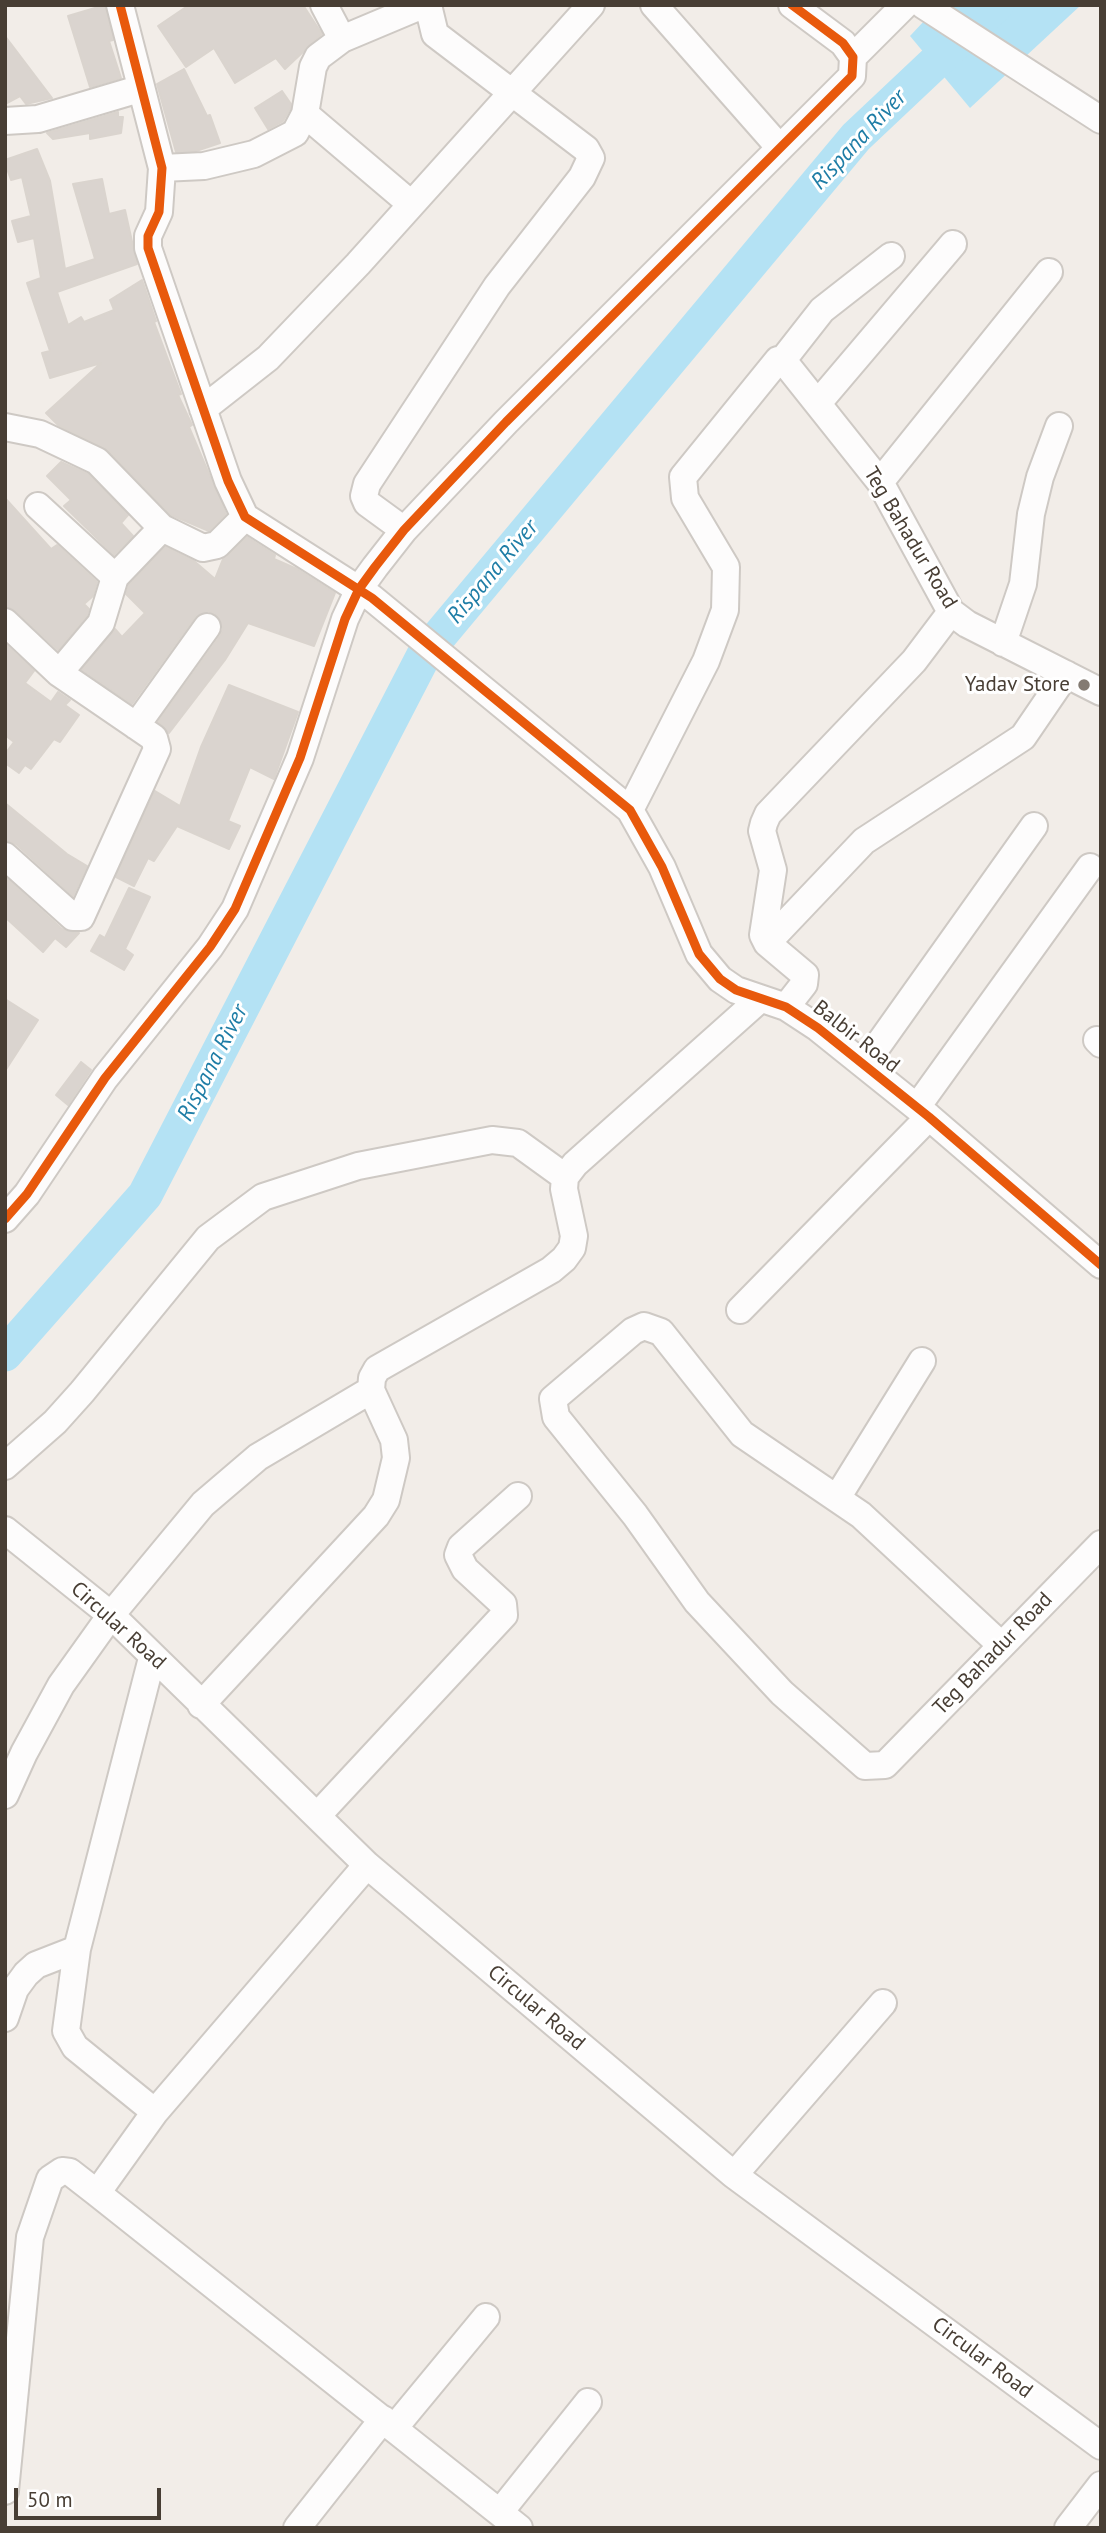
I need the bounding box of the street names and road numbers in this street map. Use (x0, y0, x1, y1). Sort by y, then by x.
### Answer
street label: Teg Bahadur Road (858, 463, 962, 613)
street label: Balbir Road (808, 995, 904, 1079)
street label: Circular Road (65, 1577, 171, 1675)
street label: Teg Bahadur Road (928, 1587, 1058, 1721)
street label: Circular Road (482, 1960, 590, 2056)
street label: Circular Road (927, 2312, 1037, 2404)

